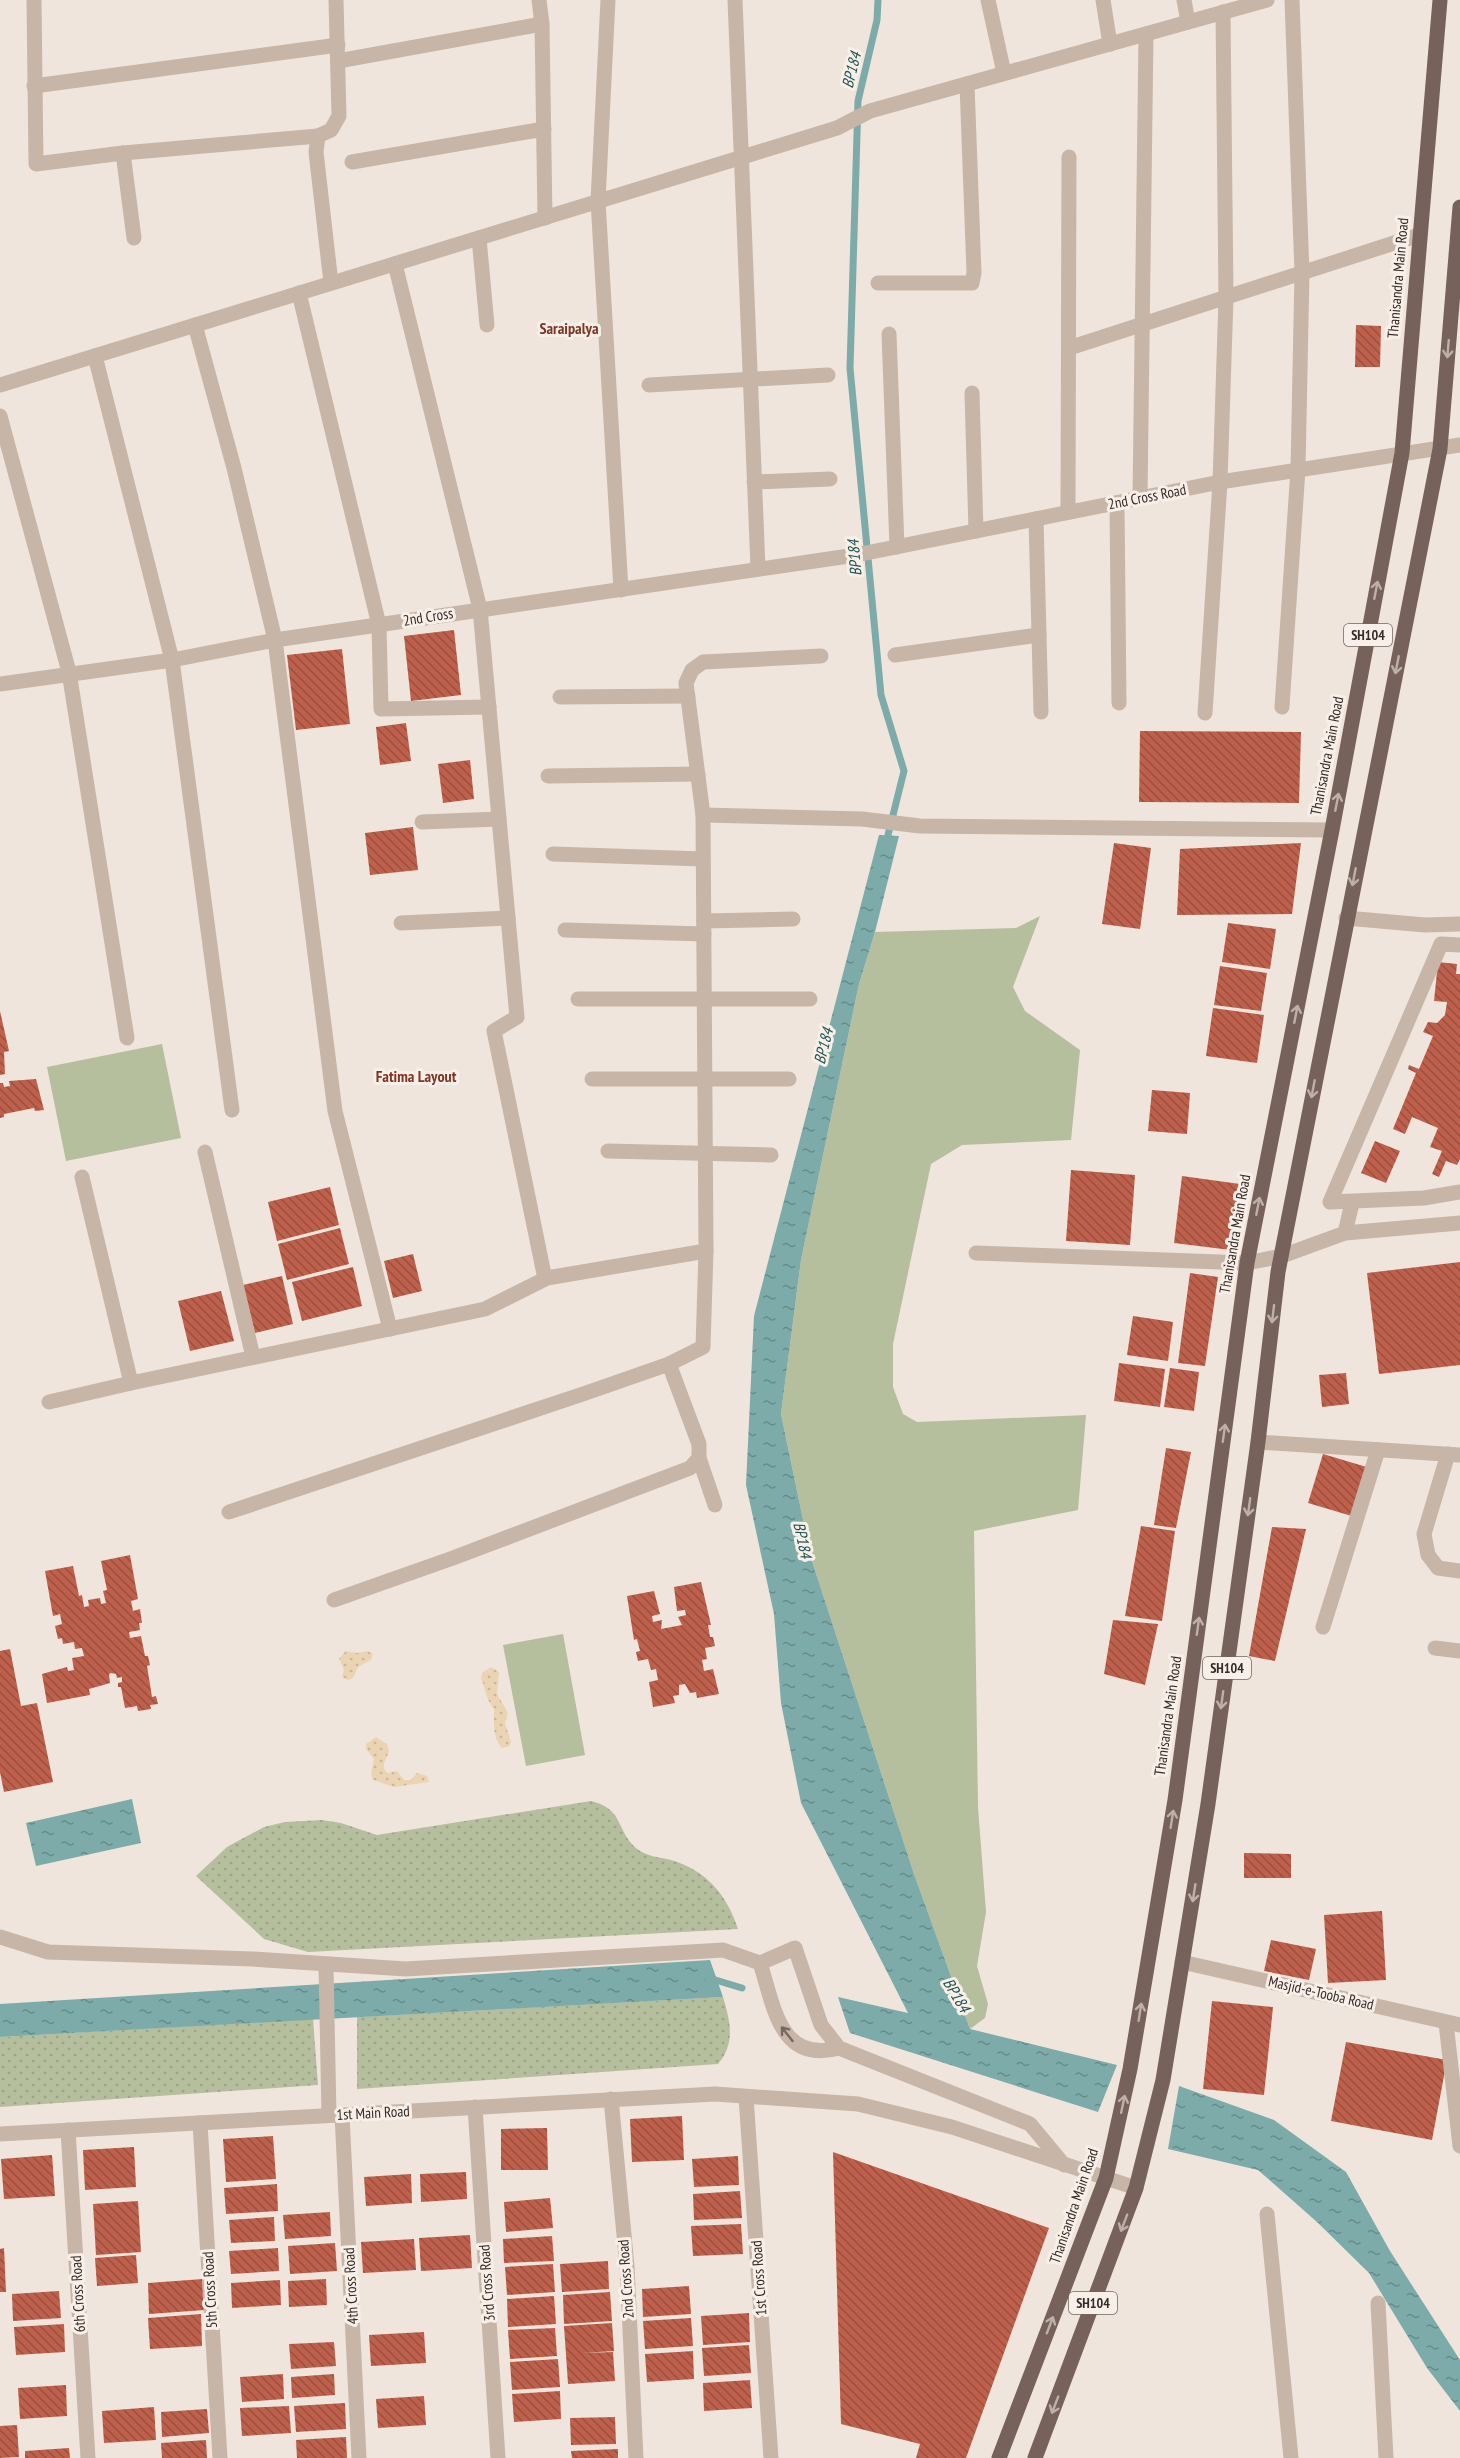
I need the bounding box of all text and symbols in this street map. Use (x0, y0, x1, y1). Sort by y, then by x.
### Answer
water label: BP184 (837, 48, 866, 90)
street label: Thanisandra Main Road (1383, 217, 1412, 339)
district label: Saraipalya (539, 318, 599, 338)
one-way arrow (1442, 338, 1453, 358)
street label: 2nd Cross Road (1106, 480, 1188, 513)
water label: BP184 (842, 537, 866, 577)
one-way arrow (1371, 581, 1382, 600)
street label: 2nd Cross (402, 603, 454, 630)
road number: SH104 (1344, 624, 1392, 646)
one-way arrow (1391, 655, 1402, 674)
street label: Thanisandra Main Road (1306, 695, 1347, 817)
one-way arrow (1332, 793, 1343, 813)
one-way arrow (1348, 866, 1359, 886)
one-way arrow (1291, 1005, 1302, 1025)
water label: BP184 (809, 1024, 838, 1066)
district label: Fatima Layout (376, 1066, 457, 1086)
one-way arrow (1307, 1079, 1318, 1098)
street label: Thanisandra Main Road (1215, 1173, 1254, 1295)
one-way arrow (1253, 1197, 1264, 1216)
one-way arrow (1267, 1303, 1278, 1323)
one-way arrow (1219, 1423, 1230, 1443)
one-way arrow (1244, 1497, 1255, 1516)
water label: BP184 (789, 1520, 817, 1562)
one-way arrow (1193, 1617, 1204, 1636)
street label: Thanisandra Main Road (1150, 1655, 1185, 1777)
road number: SH104 (1203, 1657, 1251, 1679)
one-way arrow (1217, 1690, 1228, 1710)
one-way arrow (1167, 1810, 1178, 1830)
one-way arrow (1188, 1883, 1199, 1902)
street label: Masjid-e-Tooba Road (1267, 1971, 1376, 2014)
water label: BP184 (939, 1974, 976, 2017)
one-way arrow (1135, 2002, 1146, 2022)
one-way arrow (781, 2026, 794, 2042)
one-way arrow (1118, 2095, 1129, 2115)
street label: 1st Main Road (336, 2101, 410, 2124)
street label: Thanisandra Main Road (1045, 2146, 1102, 2266)
one-way arrow (1117, 2213, 1128, 2232)
street label: 2nd Cross Road (613, 2239, 638, 2319)
street label: 1st Cross Road (746, 2240, 771, 2316)
street label: 3rd Cross Road (474, 2244, 499, 2322)
street label: 4th Cross Road (339, 2247, 362, 2325)
street label: 5th Cross Road (198, 2251, 221, 2329)
street label: 6th Cross Road (66, 2255, 89, 2333)
road number: SH104 (1069, 2292, 1117, 2314)
one-way arrow (1045, 2316, 1056, 2335)
one-way arrow (1049, 2396, 1060, 2414)

